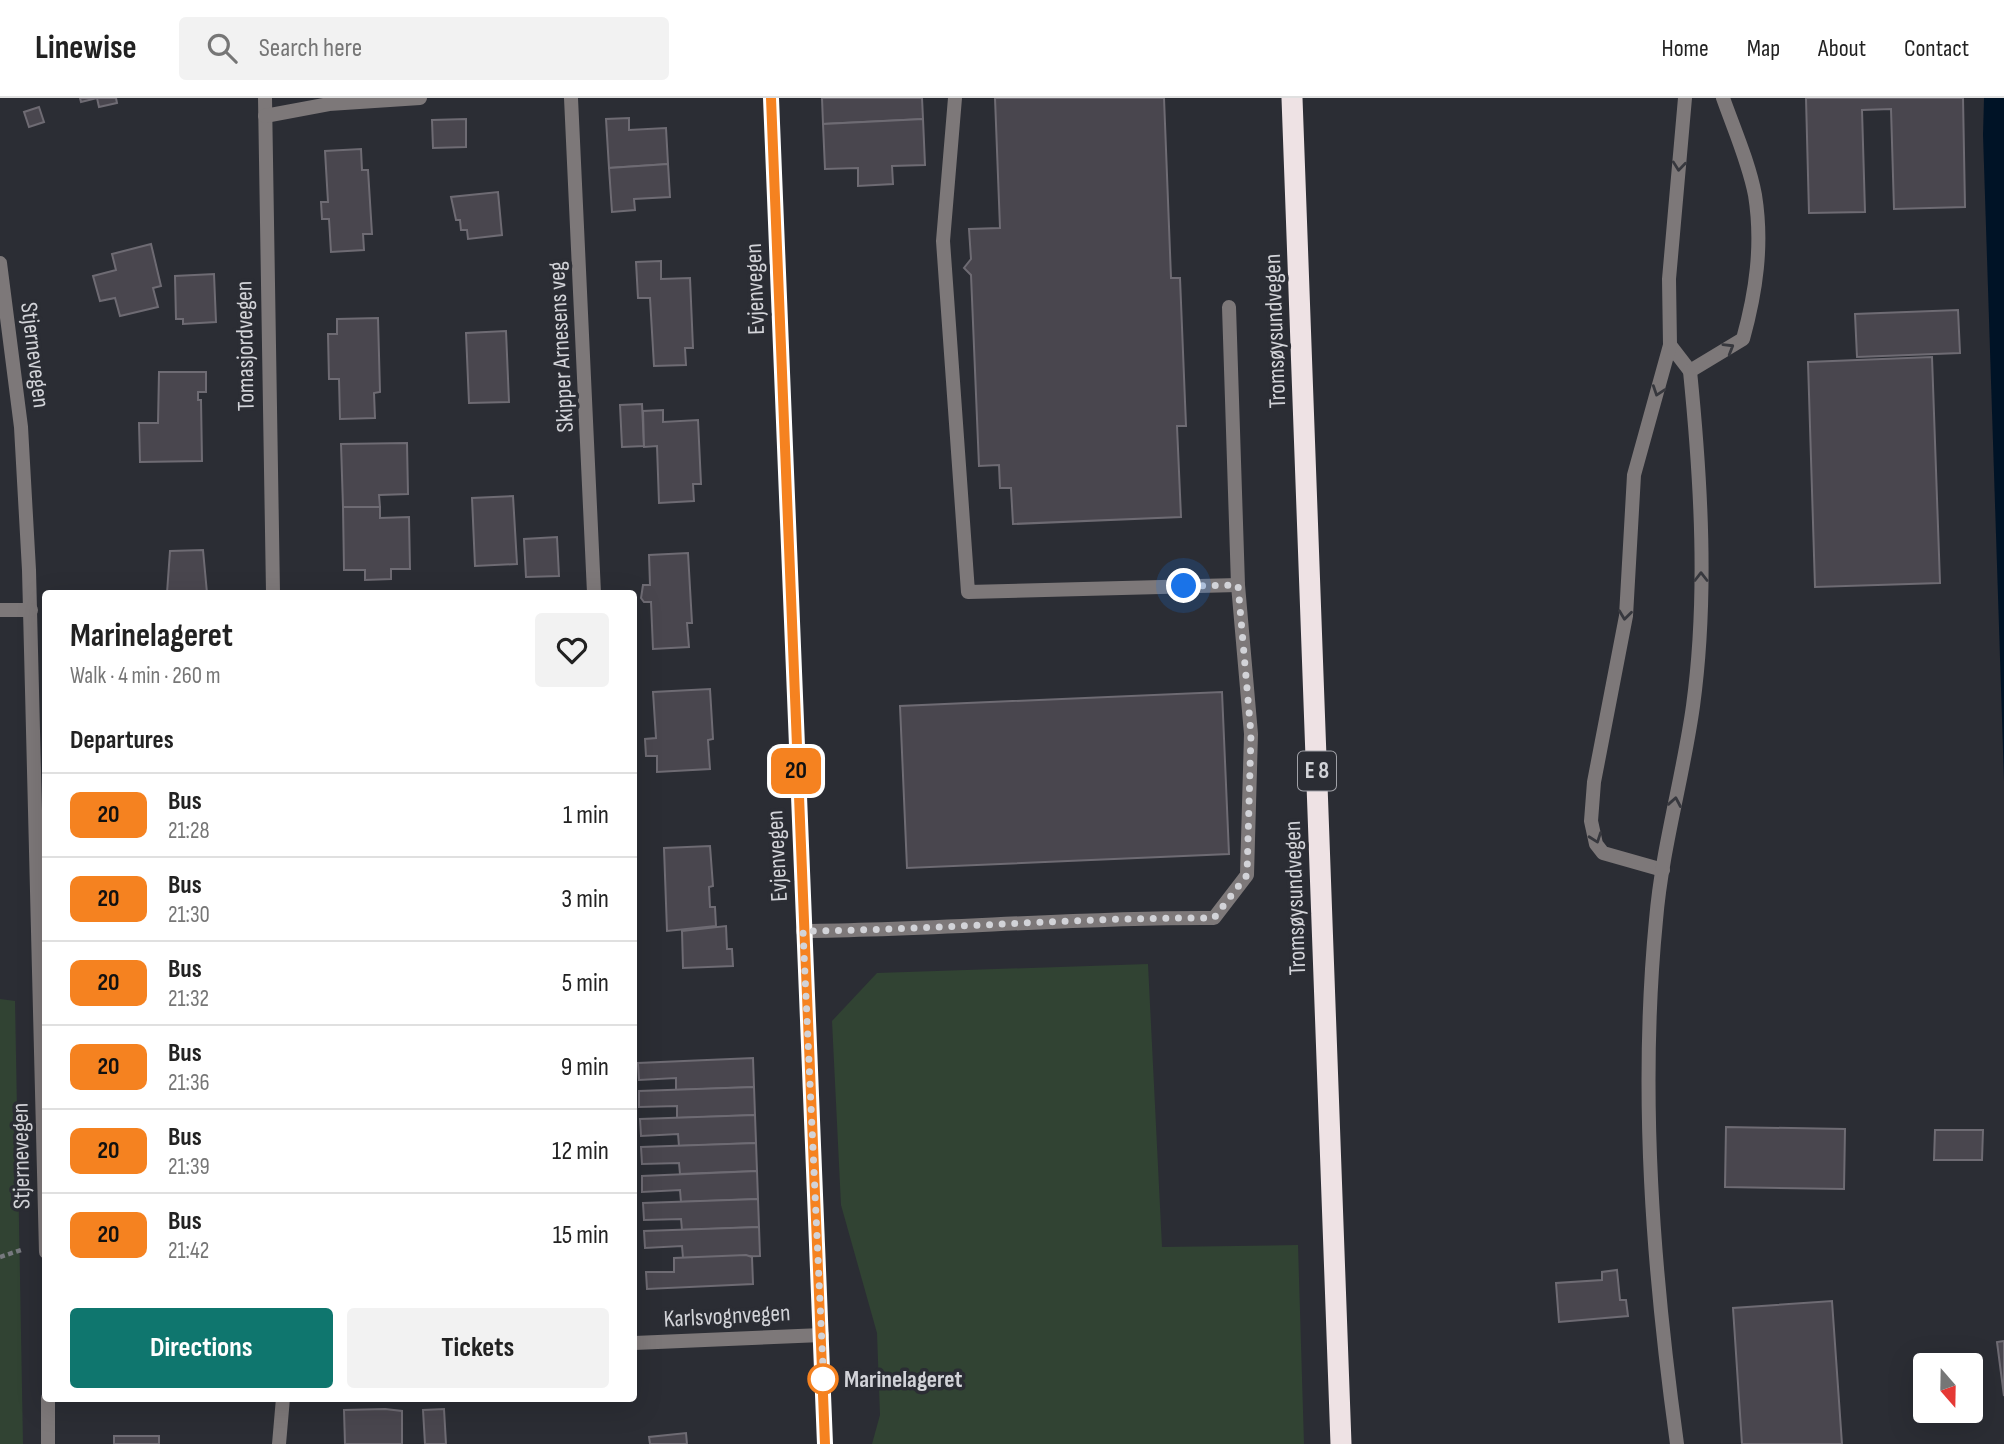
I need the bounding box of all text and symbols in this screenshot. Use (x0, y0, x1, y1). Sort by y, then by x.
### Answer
search box (179, 17, 669, 80)
text: Linewise (35, 28, 137, 68)
icon: search (203, 29, 241, 67)
text: Search here (259, 33, 362, 64)
text: Home (1661, 34, 1709, 63)
text: Map (1747, 34, 1780, 63)
text: About (1818, 34, 1866, 63)
text: Contact (1904, 34, 1969, 63)
one-way arrow (1671, 160, 1686, 172)
street label: Evjenvegen (739, 243, 771, 335)
street label: Tromsøysundvegen (1258, 253, 1292, 409)
street label: Skipper Arnesens veg (542, 261, 580, 433)
street label: Tomasjordvegen (229, 281, 261, 411)
street label: Stjernevegen (14, 300, 56, 410)
one-way arrow (1721, 343, 1734, 356)
one-way arrow (1652, 385, 1666, 397)
your location (1166, 568, 1201, 603)
one-way arrow (1693, 571, 1709, 582)
one-way arrow (1618, 609, 1633, 621)
button: heart (535, 613, 609, 687)
text: Marinelageret (70, 616, 233, 656)
text: Walk · 4 min · 260 m (70, 662, 220, 690)
text: Departures (70, 725, 174, 756)
line badge: 20 (764, 748, 828, 794)
road number: E 8 (1298, 751, 1336, 790)
text: 20 (785, 756, 807, 785)
text: Bus (168, 786, 202, 817)
one-way arrow (1666, 797, 1681, 809)
text: 20 (98, 800, 119, 829)
text: 1 min (563, 800, 609, 831)
street label: Evjenvegen (760, 810, 794, 902)
text: 21:28 (168, 817, 210, 845)
street label: Tromsøysundvegen (1278, 820, 1312, 976)
one-way arrow (1588, 832, 1602, 844)
text: Bus (168, 870, 202, 901)
text: 20 (98, 884, 119, 913)
text: 3 min (561, 884, 609, 915)
text: 21:30 (168, 901, 210, 929)
text: Bus (168, 954, 202, 985)
text: 20 (98, 968, 119, 997)
text: 5 min (562, 968, 609, 999)
text: 21:32 (168, 985, 209, 1013)
text: Bus (168, 1038, 202, 1069)
text: 20 (98, 1052, 119, 1081)
text: 9 min (561, 1052, 609, 1083)
text: 21:36 (168, 1069, 210, 1097)
street label: Stjernevegen (6, 1103, 36, 1209)
text: Bus (168, 1122, 202, 1153)
text: 20 (98, 1136, 119, 1165)
text: 12 min (552, 1136, 609, 1167)
text: 21:39 (168, 1153, 210, 1181)
text: Bus (168, 1206, 202, 1237)
text: 20 (98, 1220, 119, 1249)
text: 15 min (553, 1220, 609, 1251)
text: 21:42 (168, 1237, 209, 1265)
street label: Karlsvognvegen (663, 1298, 791, 1334)
button: Directions (70, 1308, 333, 1388)
button: Tickets (347, 1308, 609, 1388)
north arrow (1913, 1353, 1983, 1423)
map controls (1913, 1353, 1983, 1423)
marker: Marinelageret (808, 1364, 838, 1394)
place label: Marinelageret (844, 1365, 962, 1394)

